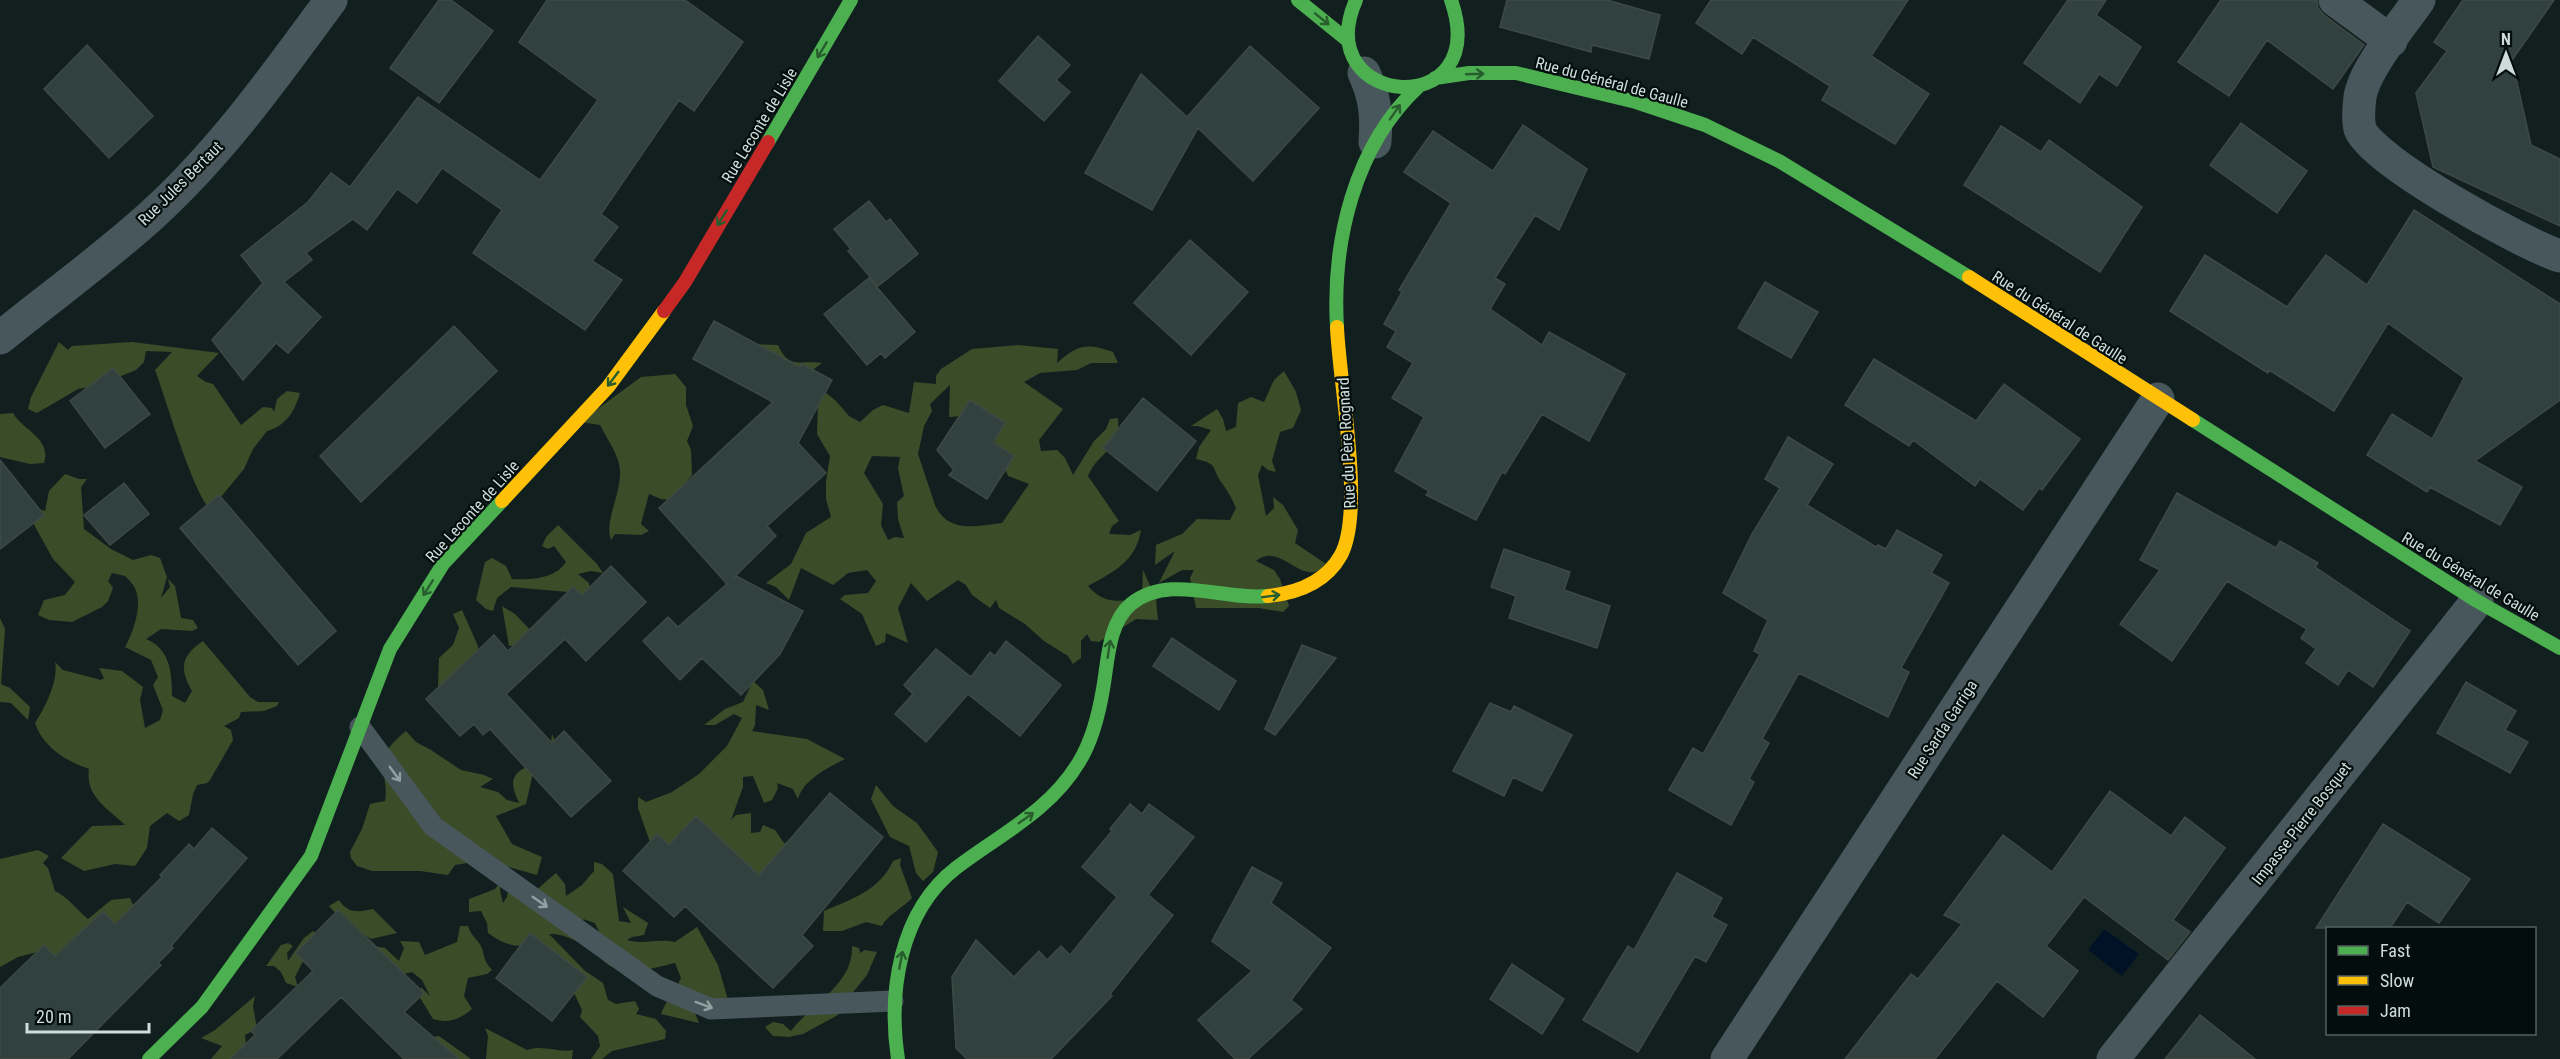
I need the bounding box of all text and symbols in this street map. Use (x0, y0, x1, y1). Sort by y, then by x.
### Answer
one-way arrow (1314, 13, 1330, 26)
north arrow (2476, 24, 2536, 84)
text: N (2501, 30, 2511, 49)
one-way arrow (815, 41, 827, 58)
street label: Rue du Général de Gaulle (1533, 53, 1690, 112)
street label: Rue Leconte de Lisle (718, 64, 801, 186)
one-way arrow (1465, 68, 1485, 79)
one-way arrow (1388, 104, 1401, 120)
street label: Rue Jules Bertaut (134, 137, 227, 229)
one-way arrow (716, 209, 728, 226)
street label: Rue du Général de Gaulle (1989, 267, 2131, 368)
one-way arrow (607, 371, 619, 387)
street label: Rue du Père Rognard (1334, 377, 1359, 509)
street label: Rue Leconte de Lisle (422, 457, 523, 566)
street label: Rue du Général de Gaulle (2398, 528, 2543, 625)
one-way arrow (422, 579, 434, 596)
one-way arrow (1261, 590, 1281, 601)
one-way arrow (1104, 640, 1115, 660)
street label: Rue Sarda Garriga (1904, 677, 1981, 782)
street label: Impasse Pierre Bosquet (2248, 758, 2355, 888)
one-way arrow (389, 766, 401, 782)
one-way arrow (1018, 812, 1034, 824)
one-way arrow (531, 896, 547, 908)
legend (2326, 927, 2536, 1035)
text: Fast (2380, 940, 2411, 961)
one-way arrow (896, 950, 907, 970)
text: Slow (2380, 970, 2415, 991)
scale bar (27, 996, 148, 1034)
one-way arrow (694, 1000, 713, 1011)
text: Jam (2380, 1000, 2411, 1021)
text: 20 m (36, 1006, 71, 1027)

